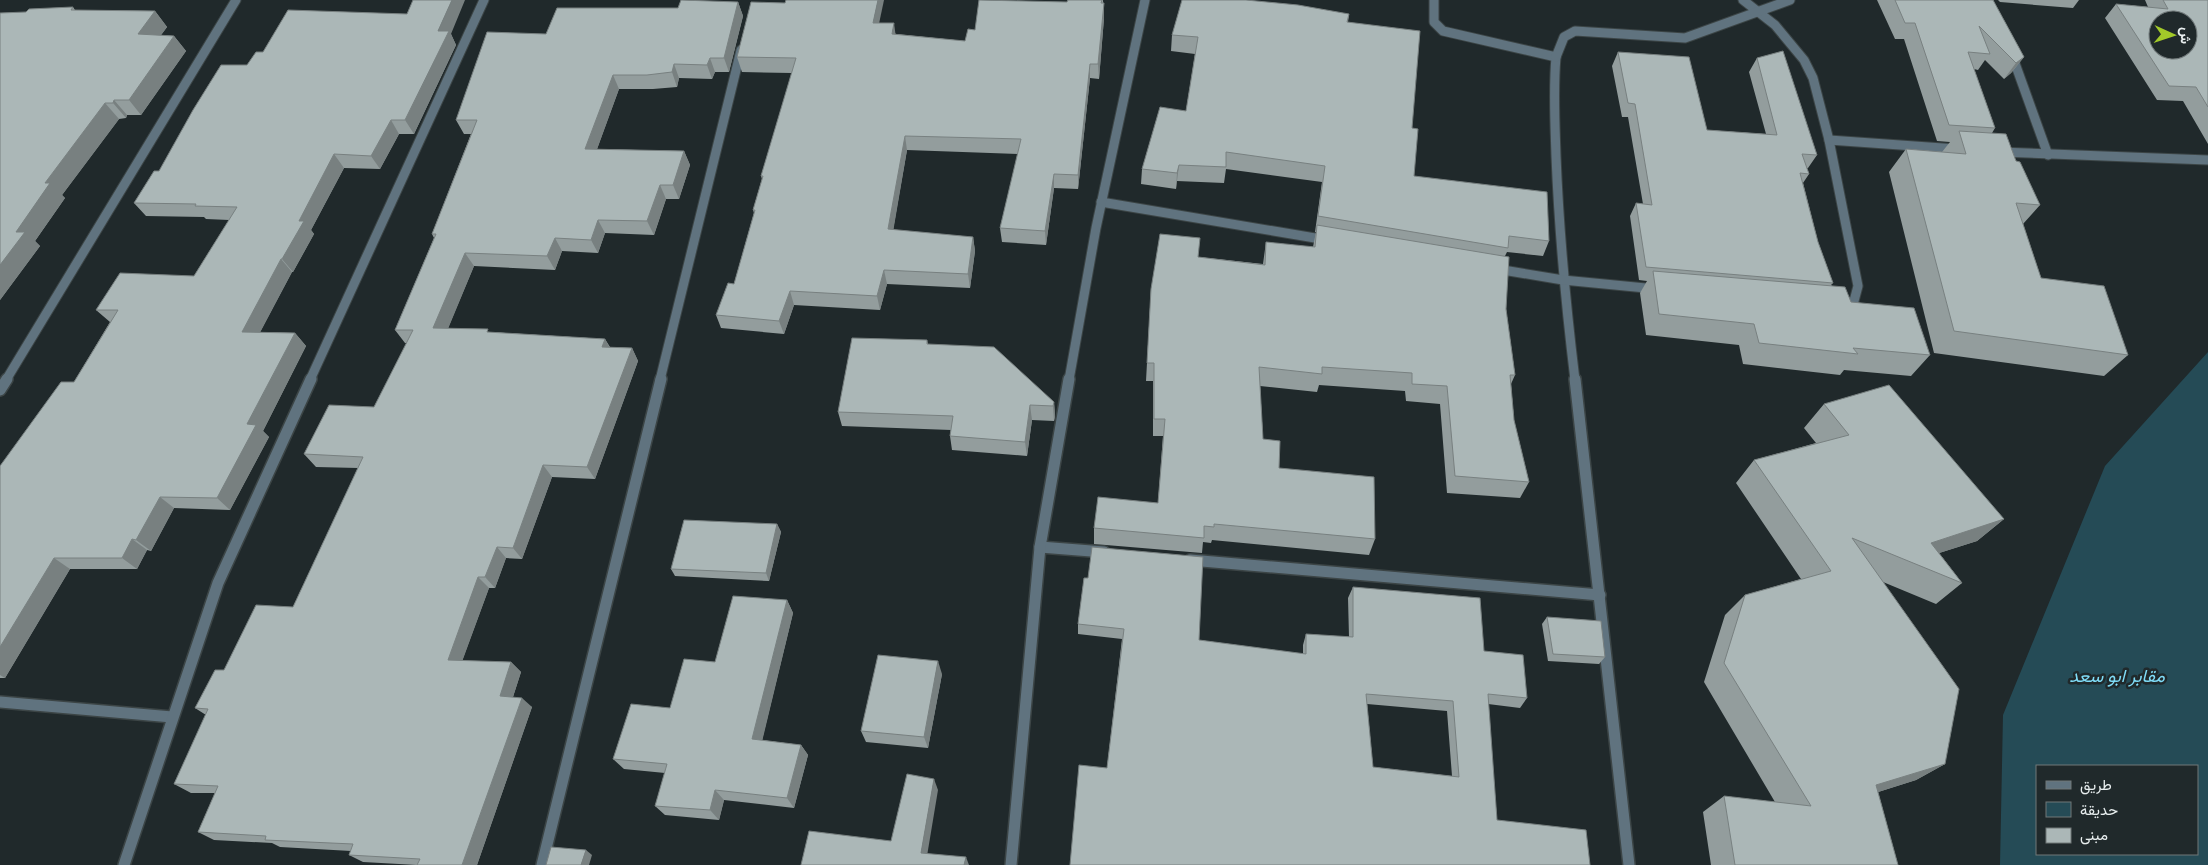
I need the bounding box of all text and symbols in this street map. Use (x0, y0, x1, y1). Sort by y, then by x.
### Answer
north arrow (2148, 10, 2198, 60)
text: ش (2176, 27, 2196, 45)
park label: مقابر ابو سعد (2069, 663, 2165, 688)
legend (2036, 765, 2198, 855)
text: طريق (2080, 774, 2112, 795)
text: حديقة (2080, 799, 2118, 820)
text: مبنى (2080, 824, 2108, 845)

